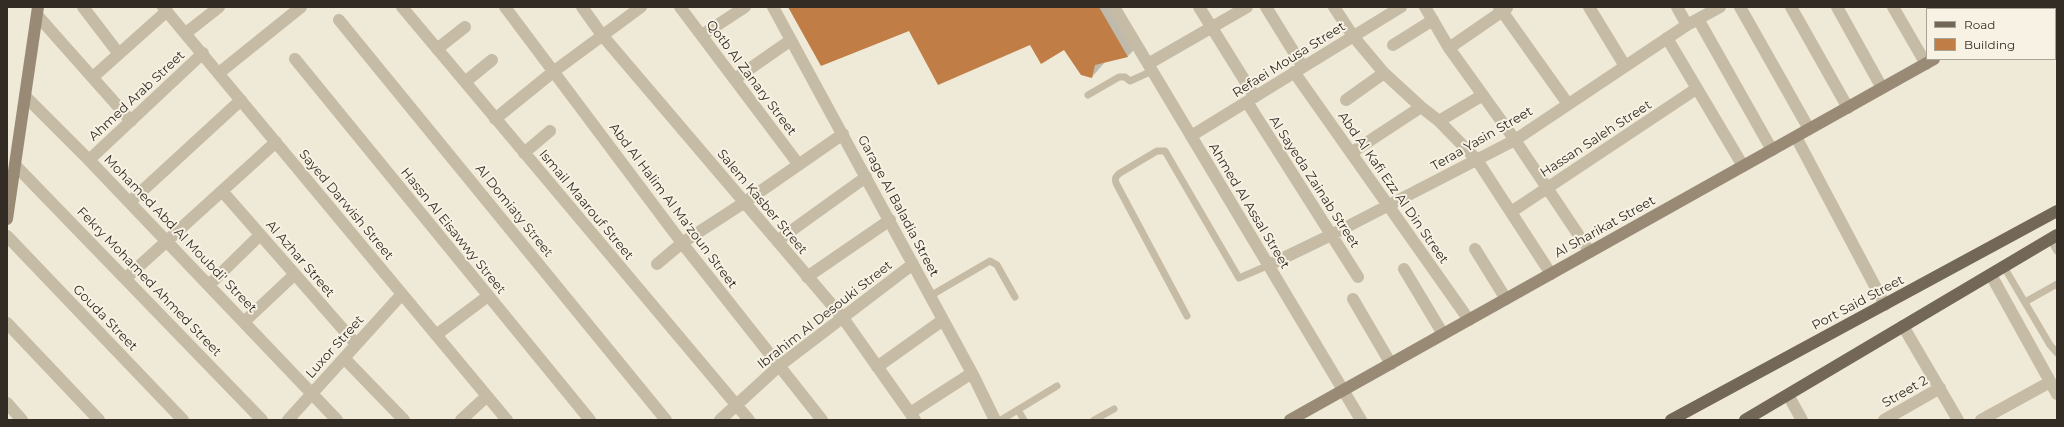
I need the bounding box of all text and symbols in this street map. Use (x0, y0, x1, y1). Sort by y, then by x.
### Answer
legend (1926, 8, 2056, 60)
street label: Qotb Al Zanary Street (703, 17, 799, 139)
text: Road (1964, 17, 1995, 32)
street label: Refaei Mousa Street (1230, 19, 1348, 101)
text: Building (1964, 37, 2015, 52)
street label: Ahmed Arab Street (86, 48, 188, 144)
street label: Hassan Saleh Street (1538, 97, 1654, 181)
street label: Teraa Yasin Street (1429, 104, 1535, 174)
street label: Abd Al Kafi Ezz Al Din Street (1334, 109, 1452, 267)
street label: Al Sayeda Zainab Street (1266, 113, 1362, 251)
street label: Abd Al Halim Al Ma'zoun Street (606, 120, 740, 292)
street label: Garage Al Baladia Street (854, 133, 942, 279)
street label: Ahmed Al Assal Street (1205, 140, 1293, 272)
street label: Salem Kasber Street (714, 146, 810, 258)
street label: Sayed Darwish Street (295, 147, 397, 263)
street label: Ismail Maarouf Street (535, 147, 637, 263)
street label: Mohamed Abd Al Moubdi' Street (100, 152, 260, 316)
street label: Al Domiaty Street (472, 162, 556, 260)
street label: Hassn Al Eisawwy Street (397, 165, 509, 297)
street label: Al Sharikat Street (1552, 193, 1658, 261)
street label: Fekry Mohamed Ahmed Street (73, 204, 225, 360)
street label: Al Azhar Street (262, 217, 338, 301)
street label: Ibrahim Al Desouki Street (755, 258, 895, 372)
street label: Port Said Street (1809, 272, 1907, 334)
street label: Gouda Street (69, 282, 141, 354)
street label: Luxor Street (303, 312, 367, 382)
street label: Street 2 (1879, 373, 1931, 411)

